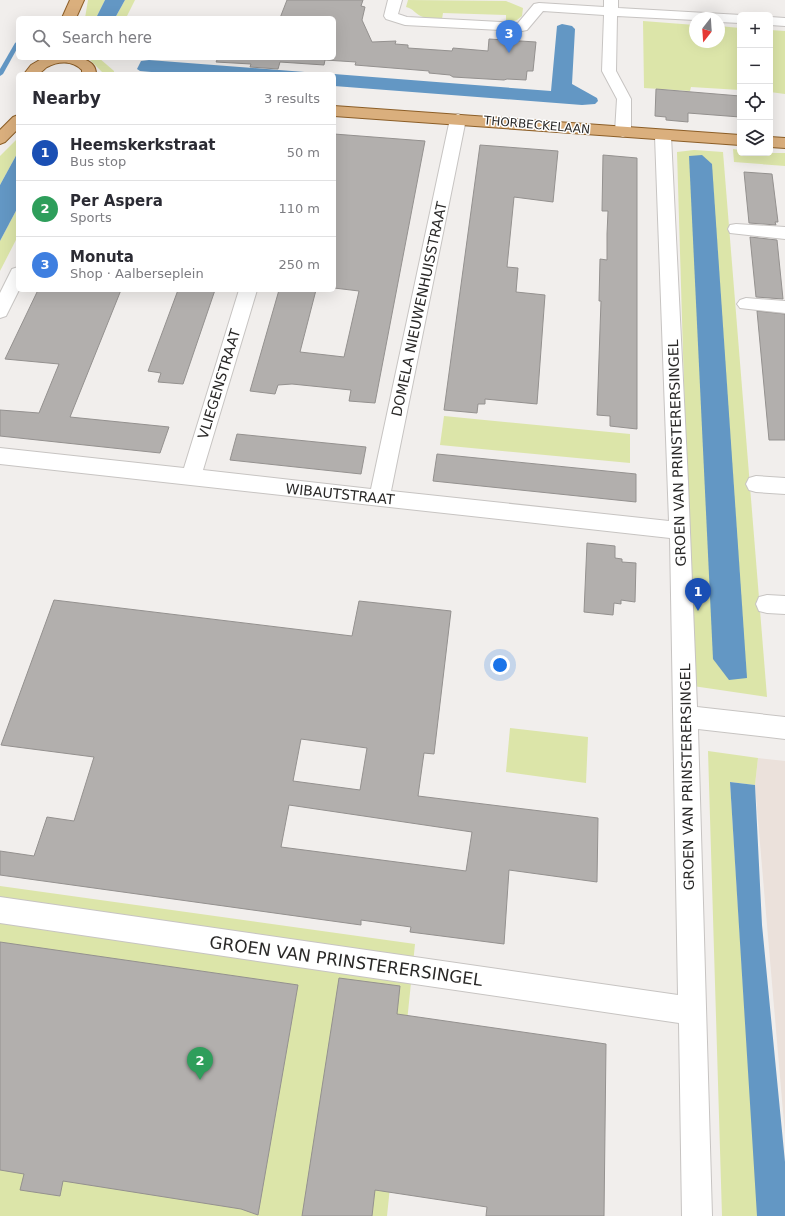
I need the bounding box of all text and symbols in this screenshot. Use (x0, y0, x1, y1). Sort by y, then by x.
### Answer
north arrow (689, 12, 725, 48)
map controls (737, 12, 773, 156)
button: + (737, 12, 773, 48)
search box (16, 16, 336, 60)
pin: 3 (496, 20, 522, 53)
icon: search (30, 27, 52, 49)
text: Search here (62, 29, 152, 47)
button: − (737, 48, 773, 84)
button: locate (737, 84, 773, 120)
text: Nearby (32, 88, 101, 108)
text: 3 results (264, 91, 320, 106)
street label: THORBECKELAAN (482, 113, 591, 137)
button: layers (737, 120, 773, 156)
text: Heemskerkstraat (70, 136, 216, 154)
text: 1 (40, 145, 50, 160)
text: 50 m (287, 145, 320, 160)
text: Bus stop (70, 154, 126, 169)
text: Per Aspera (70, 192, 163, 210)
street label: DOMELA NIEUWENHUISSTRAAT (388, 200, 450, 418)
text: 2 (40, 201, 50, 216)
text: 110 m (278, 201, 320, 216)
text: Sports (70, 210, 112, 225)
text: Monuta (70, 248, 134, 266)
text: 3 (40, 257, 50, 272)
text: 250 m (278, 257, 320, 272)
text: Shop · Aalberseplein (70, 266, 204, 281)
street label: VLIEGENSTRAAT (195, 327, 243, 441)
street label: GROEN VAN PRINSTERERSINGEL (665, 339, 689, 567)
street label: WIBAUTSTRAAT (285, 480, 396, 508)
pin: 1 (685, 578, 711, 611)
your location (490, 655, 510, 675)
street label: GROEN VAN PRINSTERERSINGEL (677, 663, 697, 891)
street label: GROEN VAN PRINSTERERSINGEL (208, 932, 484, 990)
pin: 2 (187, 1047, 213, 1080)

